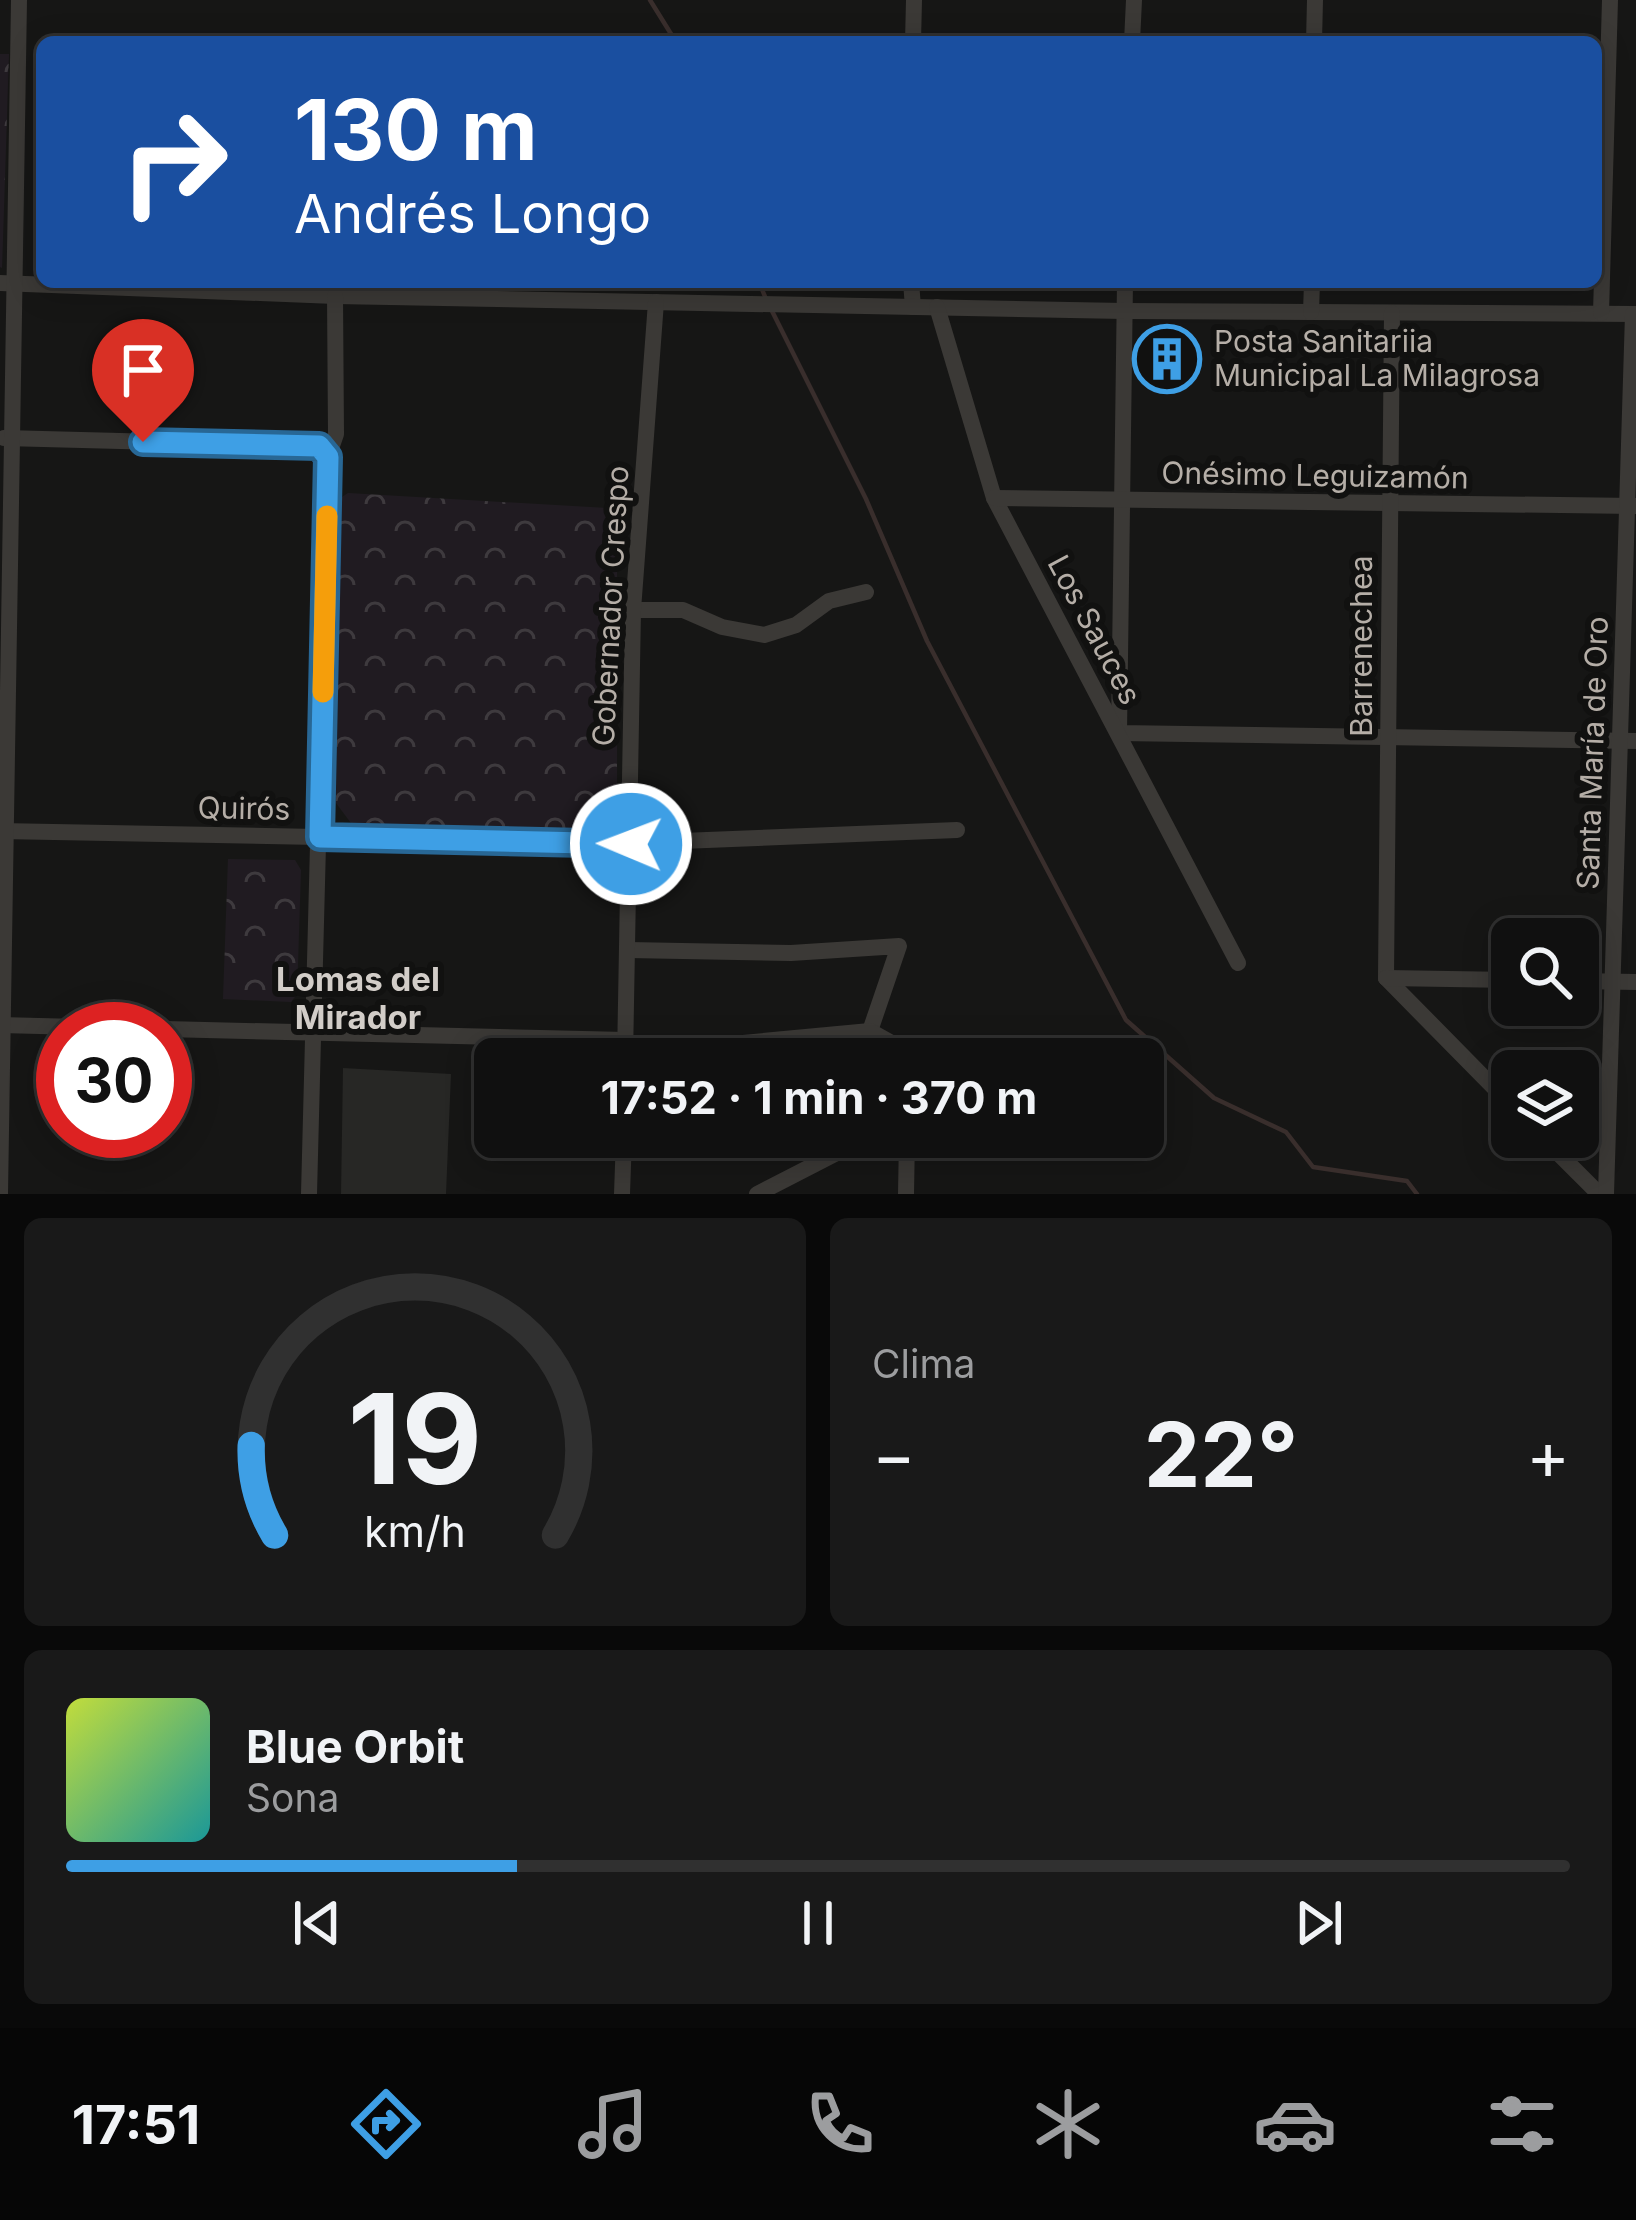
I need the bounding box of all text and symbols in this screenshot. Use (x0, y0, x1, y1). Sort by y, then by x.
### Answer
text: 130 m (294, 79, 538, 180)
icon: right (96, 84, 252, 240)
text: Andrés Longo (294, 181, 651, 246)
pin (92, 319, 194, 442)
place label: Posta Sanitariia Municipal La Milagrosa (1214, 323, 1540, 393)
building icon: Posta Sanitariia Municipal La Milagrosa (1132, 324, 1202, 394)
icon: arrive (110, 337, 176, 403)
street label: Onésimo Leguizamón (1161, 454, 1469, 496)
street label: Gobernador Crespo (585, 465, 635, 747)
street label: Los Sauces (1041, 549, 1149, 710)
street label: Barrenechea (1343, 555, 1379, 737)
street label: Santa María de Oro (1569, 616, 1615, 890)
position arrow (568, 781, 694, 907)
street label: Quirós (197, 789, 291, 827)
map controls (1491, 918, 1599, 1158)
button: search (1491, 918, 1599, 1026)
district label: Lomas del Mirador (276, 959, 440, 1037)
speed limit sign: 30 (36, 1002, 192, 1158)
button: layers (1491, 1050, 1599, 1158)
text: 17:52 · 1 min · 370 m (601, 1070, 1037, 1125)
text: Clima (872, 1340, 975, 1387)
text: 19 (348, 1363, 482, 1514)
text: 22° (1144, 1400, 1298, 1509)
text: − (872, 1415, 916, 1495)
text: + (1526, 1415, 1570, 1495)
text: km/h (364, 1505, 466, 1557)
text: Blue Orbit (246, 1719, 464, 1774)
text: Sona (246, 1774, 339, 1821)
icon: previous (284, 1890, 350, 1956)
icon: pause (785, 1890, 851, 1956)
icon: next (1286, 1890, 1352, 1956)
icon: directions (344, 2082, 428, 2166)
icon: music (571, 2082, 655, 2166)
icon: phone (798, 2082, 882, 2166)
icon: climate (1026, 2082, 1110, 2166)
icon: car (1253, 2082, 1337, 2166)
icon: filters (1480, 2082, 1564, 2166)
text: 17:51 (72, 2092, 200, 2157)

